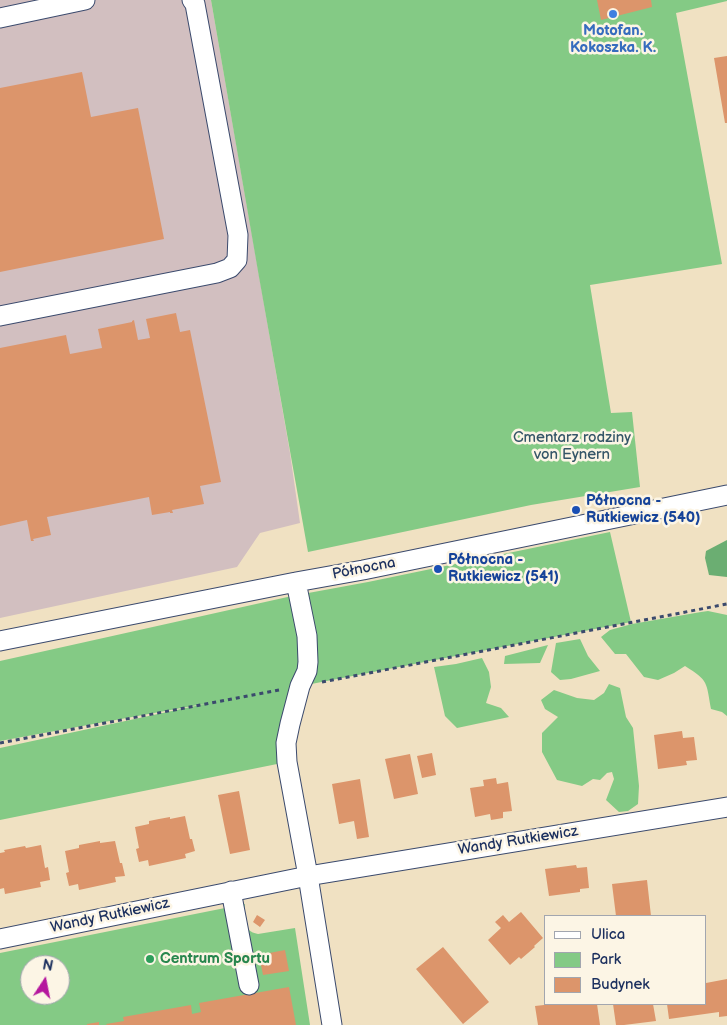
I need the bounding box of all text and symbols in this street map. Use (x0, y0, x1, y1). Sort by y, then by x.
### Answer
marker: Motofan. Kokoszka. K. (607, 8, 619, 20)
place label: Motofan. Kokoszka. K. (570, 22, 656, 57)
park label: Cmentarz rodziny von Eynern (513, 429, 631, 464)
place label: Północna - Rutkiewicz (540) (586, 492, 700, 527)
marker: Północna - Rutkiewicz (540) (570, 504, 582, 516)
place label: Północna - Rutkiewicz (541) (448, 551, 559, 586)
street label: Północna (331, 554, 397, 584)
marker: Północna - Rutkiewicz (541) (432, 563, 444, 575)
street label: Wandy Rutkiewicz (457, 823, 579, 859)
street label: Wandy Rutkiewicz (49, 895, 171, 937)
legend (544, 915, 707, 1005)
text: Ulica (591, 925, 625, 944)
place label: Centrum Sportu (160, 950, 270, 968)
text: Park (591, 950, 621, 969)
marker: Centrum Sportu (144, 953, 156, 965)
north arrow (20, 955, 70, 1005)
text: N (41, 956, 55, 975)
text: Budynek (591, 975, 650, 994)

